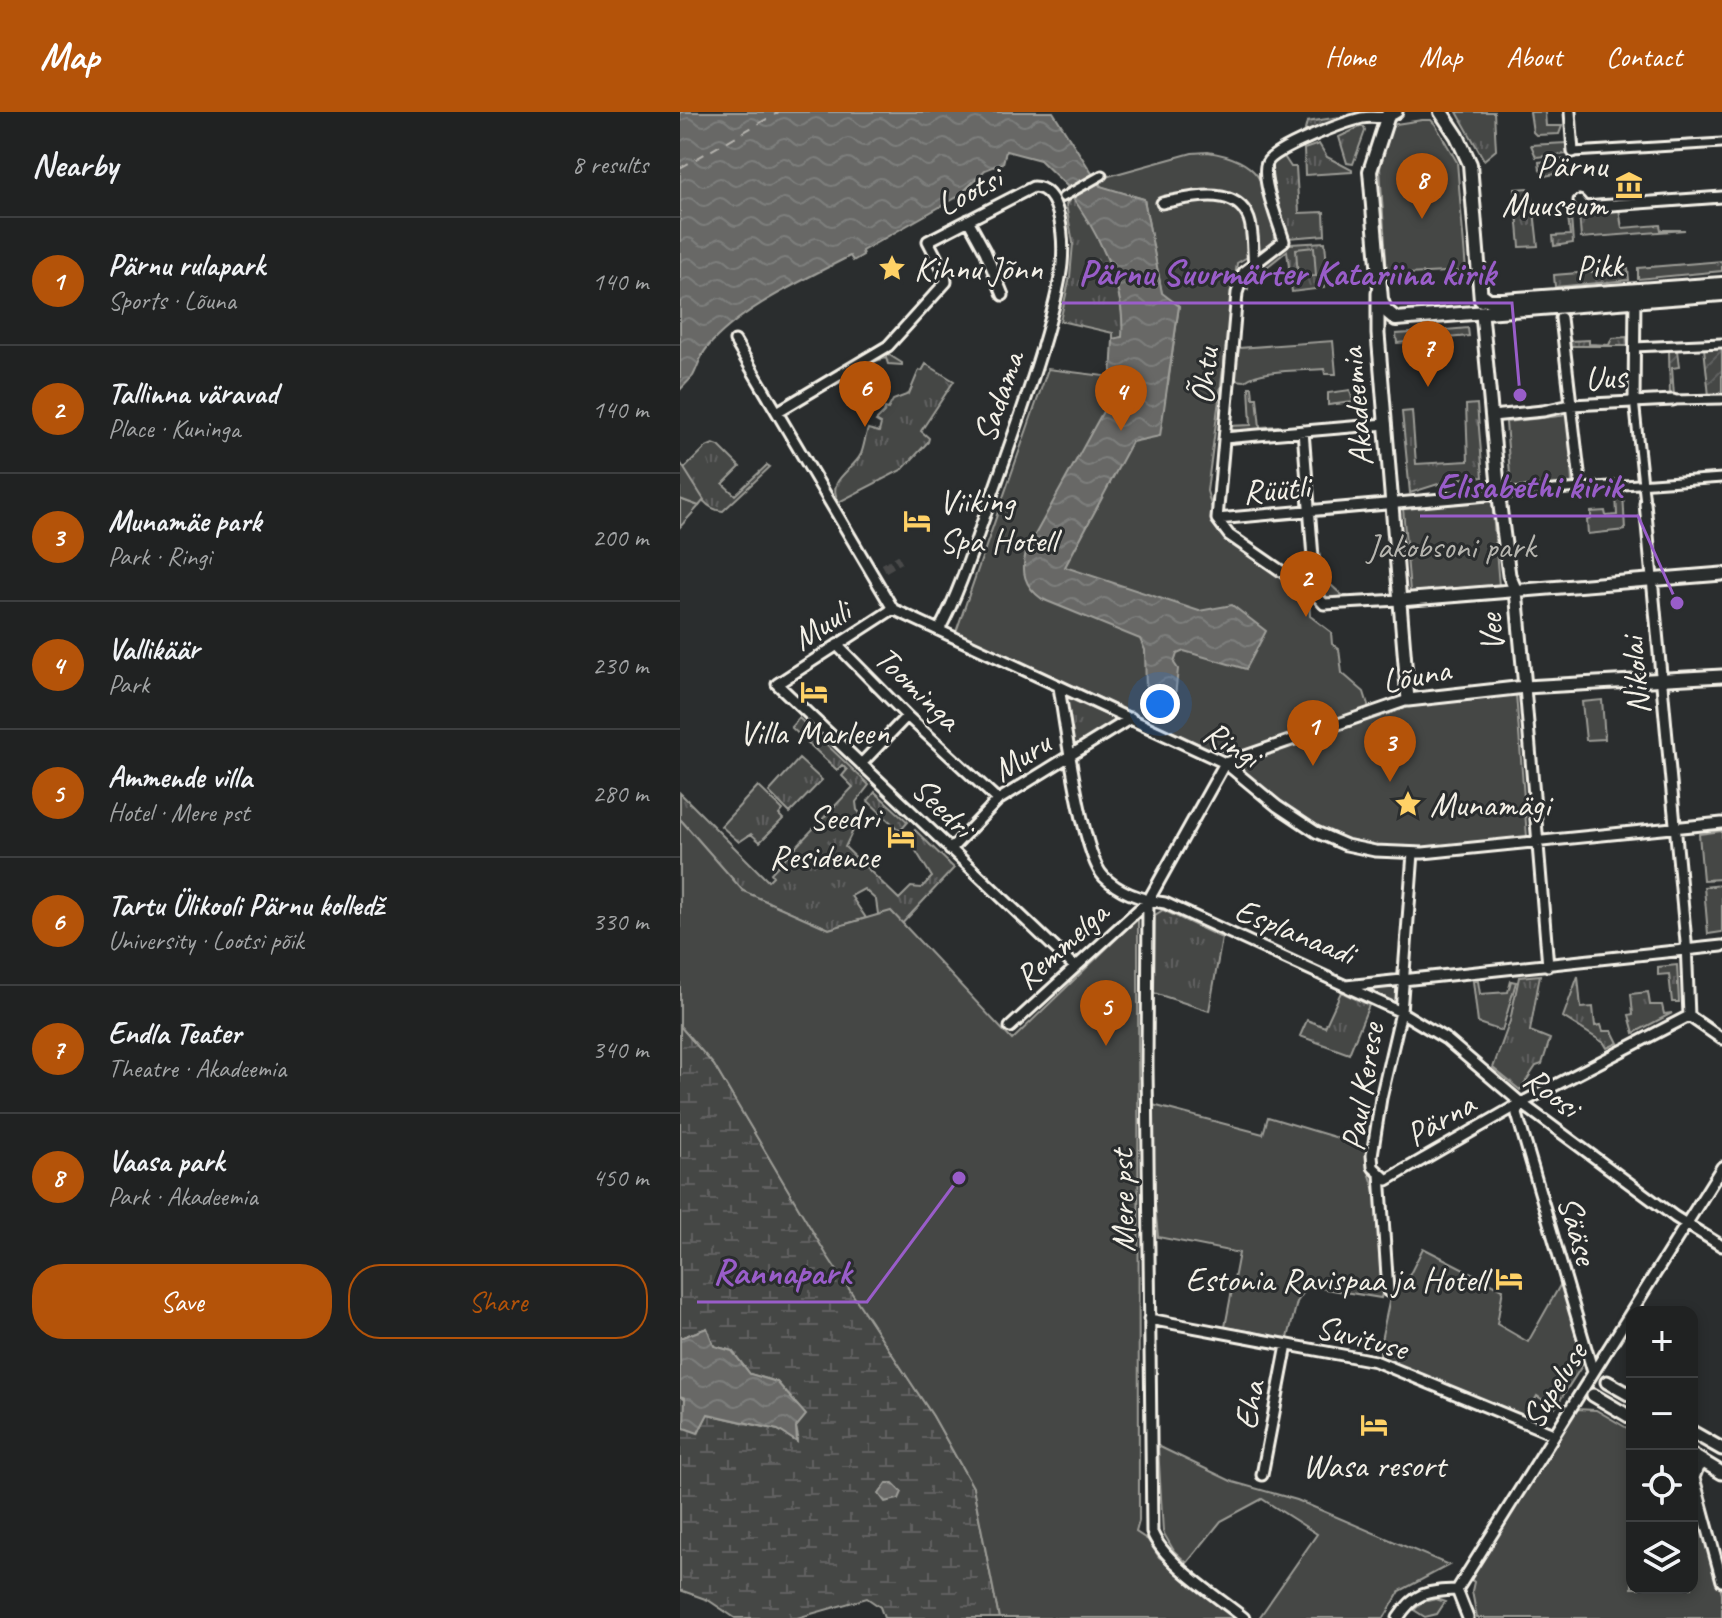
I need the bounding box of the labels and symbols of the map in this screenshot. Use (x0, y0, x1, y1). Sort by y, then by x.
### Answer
place label: Pärnu Muuseum (1502, 144, 1609, 226)
pin: 8 (1396, 153, 1448, 219)
street label: Lootsi (929, 154, 1013, 226)
museum icon: Pärnu Muuseum (1614, 170, 1644, 200)
callout: Pärnu Suurmärter Katariina kirik (1062, 243, 1512, 303)
street label: Pikk (1574, 243, 1627, 289)
place label: Kihnu Jõnn (914, 247, 1043, 290)
text: Pärnu Suurmärter Katariina kirik (1078, 250, 1499, 296)
place icon: Kihnu Jõnn (877, 253, 907, 283)
pin: 7 (1402, 321, 1454, 387)
street label: Sadama (963, 343, 1034, 448)
street label: Õhtu (1180, 344, 1228, 406)
street label: Akadeemia (1329, 344, 1383, 468)
street label: Uus (1583, 354, 1630, 400)
pin: 6 (839, 361, 891, 427)
pin: 4 (1095, 365, 1147, 431)
callout: Elisabethi kirik (1420, 456, 1638, 516)
text: Elisabethi kirik (1436, 463, 1626, 509)
street label: Rüütli (1241, 464, 1315, 513)
place label: Viiking Spa Hotell (939, 480, 1063, 562)
hotel icon: Viiking Spa Hotell (902, 506, 932, 536)
park label: Jakobsoni park (1365, 525, 1538, 568)
pin: 2 (1280, 551, 1332, 617)
street label: Muuli (784, 588, 862, 660)
street label: Vee (1468, 610, 1514, 654)
street label: Nikolai (1610, 632, 1660, 717)
street label: Toominga (866, 636, 972, 741)
street label: Lõuna (1379, 647, 1456, 703)
hotel icon: Villa Marleen (799, 677, 829, 707)
your location (1140, 684, 1180, 724)
pin: 1 (1287, 700, 1339, 766)
street label: Ringi (1196, 710, 1271, 780)
place label: Villa Marleen (739, 711, 890, 754)
pin: 3 (1364, 716, 1416, 782)
street label: Muru (983, 720, 1061, 791)
street label: Seedri (903, 767, 986, 850)
place label: Munamägi (1430, 783, 1554, 826)
place icon: Munamägi (1393, 789, 1423, 819)
place label: Seedri Residence (769, 796, 884, 878)
hotel icon: Seedri Residence (886, 822, 916, 852)
street label: Esplanaadi (1229, 888, 1365, 976)
street label: Remmelga (1005, 890, 1119, 998)
pin: 5 (1080, 980, 1132, 1046)
street label: Paul Kerese (1331, 1018, 1394, 1154)
street label: Roosi (1515, 1057, 1592, 1130)
street label: Pärna (1398, 1081, 1484, 1156)
street label: Mere pst (1100, 1146, 1144, 1253)
street label: Sääse (1548, 1191, 1609, 1272)
callout: Rannapark (697, 1242, 867, 1302)
text: Rannapark (713, 1249, 855, 1295)
place label: Estonia Ravispaa ja Hotell (1185, 1258, 1493, 1301)
hotel icon: Estonia Ravispaa ja Hotell (1494, 1264, 1524, 1294)
street label: Suvituse (1312, 1304, 1415, 1371)
street label: Supeluse (1511, 1332, 1599, 1436)
street label: Eha (1223, 1375, 1275, 1433)
hotel icon: Wasa resort (1359, 1410, 1389, 1440)
place label: Wasa resort (1302, 1444, 1449, 1487)

